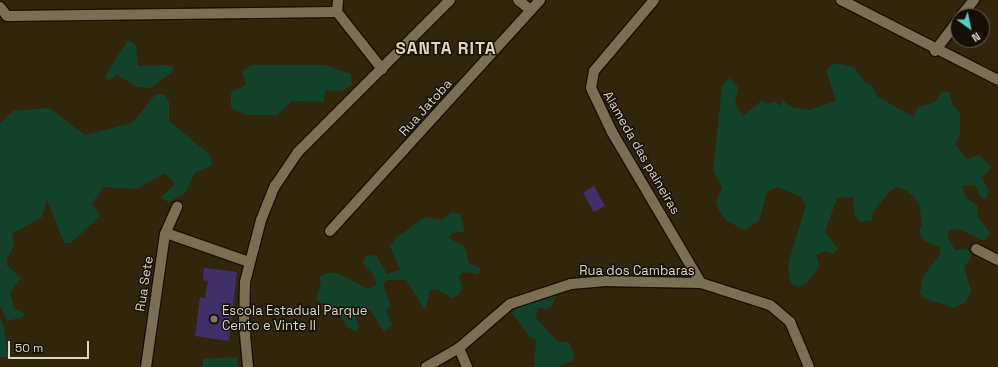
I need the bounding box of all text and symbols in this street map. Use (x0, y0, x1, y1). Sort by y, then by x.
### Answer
north arrow (950, 8, 990, 48)
text: N (969, 29, 983, 45)
district label: SANTA RITA (395, 39, 497, 59)
street label: Rua Jatoba (396, 76, 456, 140)
street label: Alameda das paineiras (599, 89, 683, 217)
street label: Rua Sete (133, 255, 157, 313)
street label: Rua dos Cambaras (579, 263, 695, 279)
place label: Escola Estadual Parque Cento e Vinte II (222, 304, 367, 335)
marker: Escola Estadual Parque Cento e Vinte II (209, 314, 219, 324)
scale bar (10, 333, 91, 359)
text: 50 m (15, 340, 43, 356)

